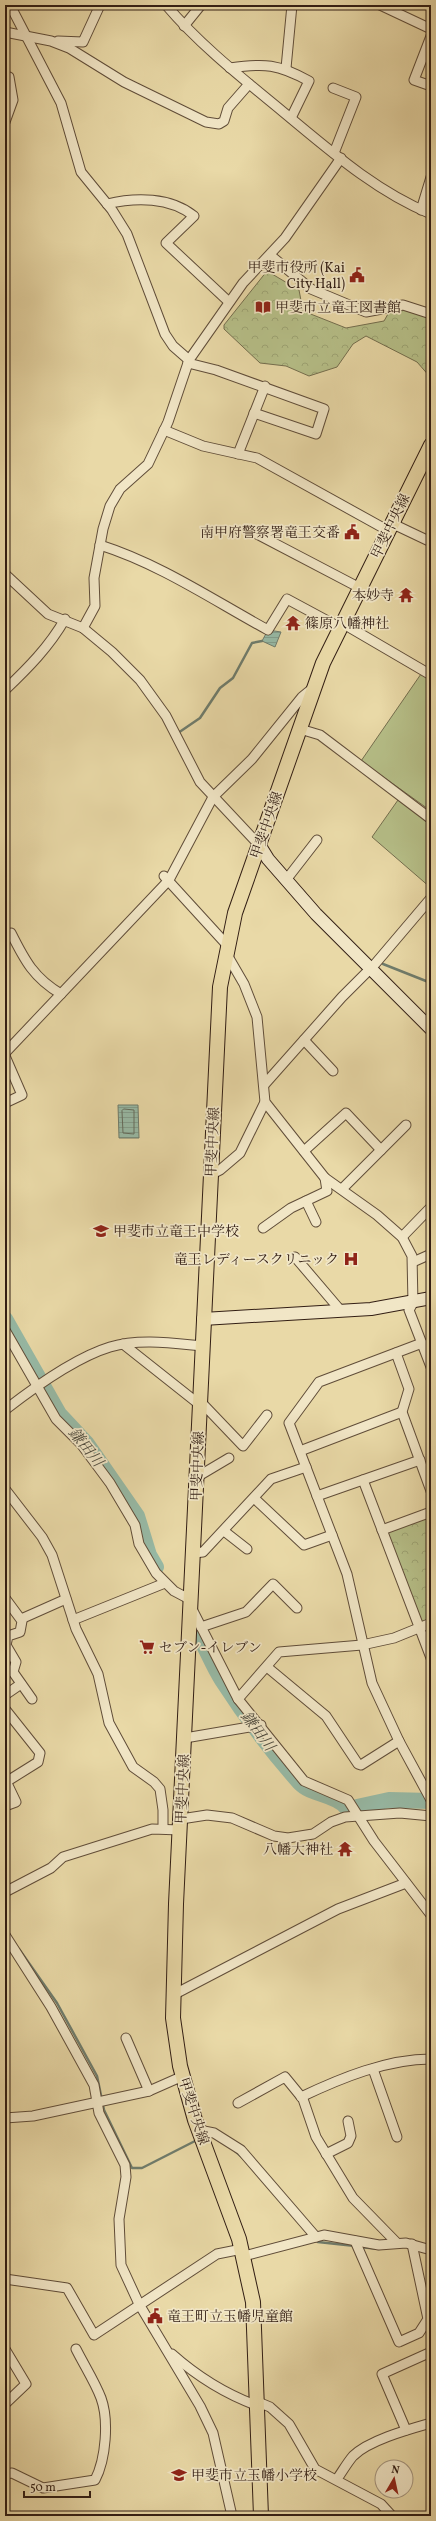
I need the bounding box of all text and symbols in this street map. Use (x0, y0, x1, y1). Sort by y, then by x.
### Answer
place label: 甲斐市役所 (Kai City Hall) (247, 259, 345, 294)
public building icon: 甲斐市役所 (Kai City Hall) (348, 266, 366, 284)
library icon: 甲斐市立竜王図書館 (254, 298, 272, 316)
place label: 甲斐市立竜王図書館 (275, 299, 401, 318)
street label: 甲斐中央線 (367, 491, 415, 562)
public building icon: 南甲府警察署竜王交番 (343, 523, 361, 541)
place label: 南甲府警察署竜王交番 (200, 524, 340, 543)
temple icon: 本妙寺 (397, 586, 415, 604)
place label: 本妙寺 (352, 587, 394, 606)
temple icon: 篠原八幡神社 (284, 614, 302, 632)
place label: 篠原八幡神社 (305, 615, 389, 634)
street label: 甲斐中央線 (247, 789, 288, 862)
street label: 甲斐中央線 (202, 1107, 225, 1178)
school or university icon: 甲斐市立竜王中学校 (92, 1222, 110, 1240)
place label: 甲斐市立竜王中学校 (113, 1223, 239, 1242)
hospital icon: 竜王レディースクリニック (342, 1250, 360, 1268)
place label: 竜王レディースクリニック (174, 1251, 339, 1270)
water label: 鎌田川 (63, 1424, 108, 1474)
street label: 甲斐中央線 (188, 1431, 209, 1501)
supermarket icon: セブン-イレブン (138, 1638, 156, 1656)
place label: セブン-イレブン (159, 1639, 262, 1658)
water label: 鎌田川 (235, 1708, 280, 1758)
street label: 甲斐中央線 (172, 1754, 195, 1825)
temple icon: 八幡大神社 (336, 1840, 354, 1858)
place label: 八幡大神社 (263, 1841, 333, 1860)
street label: 甲斐中央線 (173, 2075, 212, 2148)
public building icon: 竜王町立玉幡児童館 (146, 2307, 164, 2325)
place label: 竜王町立玉幡児童館 (167, 2308, 293, 2327)
north arrow (374, 2459, 414, 2499)
text: N (390, 2463, 400, 2479)
school or university icon: 甲斐市立玉幡小学校 (170, 2466, 188, 2484)
place label: 甲斐市立玉幡小学校 (191, 2467, 317, 2486)
scale bar (24, 2473, 90, 2499)
text: 50 m (30, 2480, 56, 2496)

